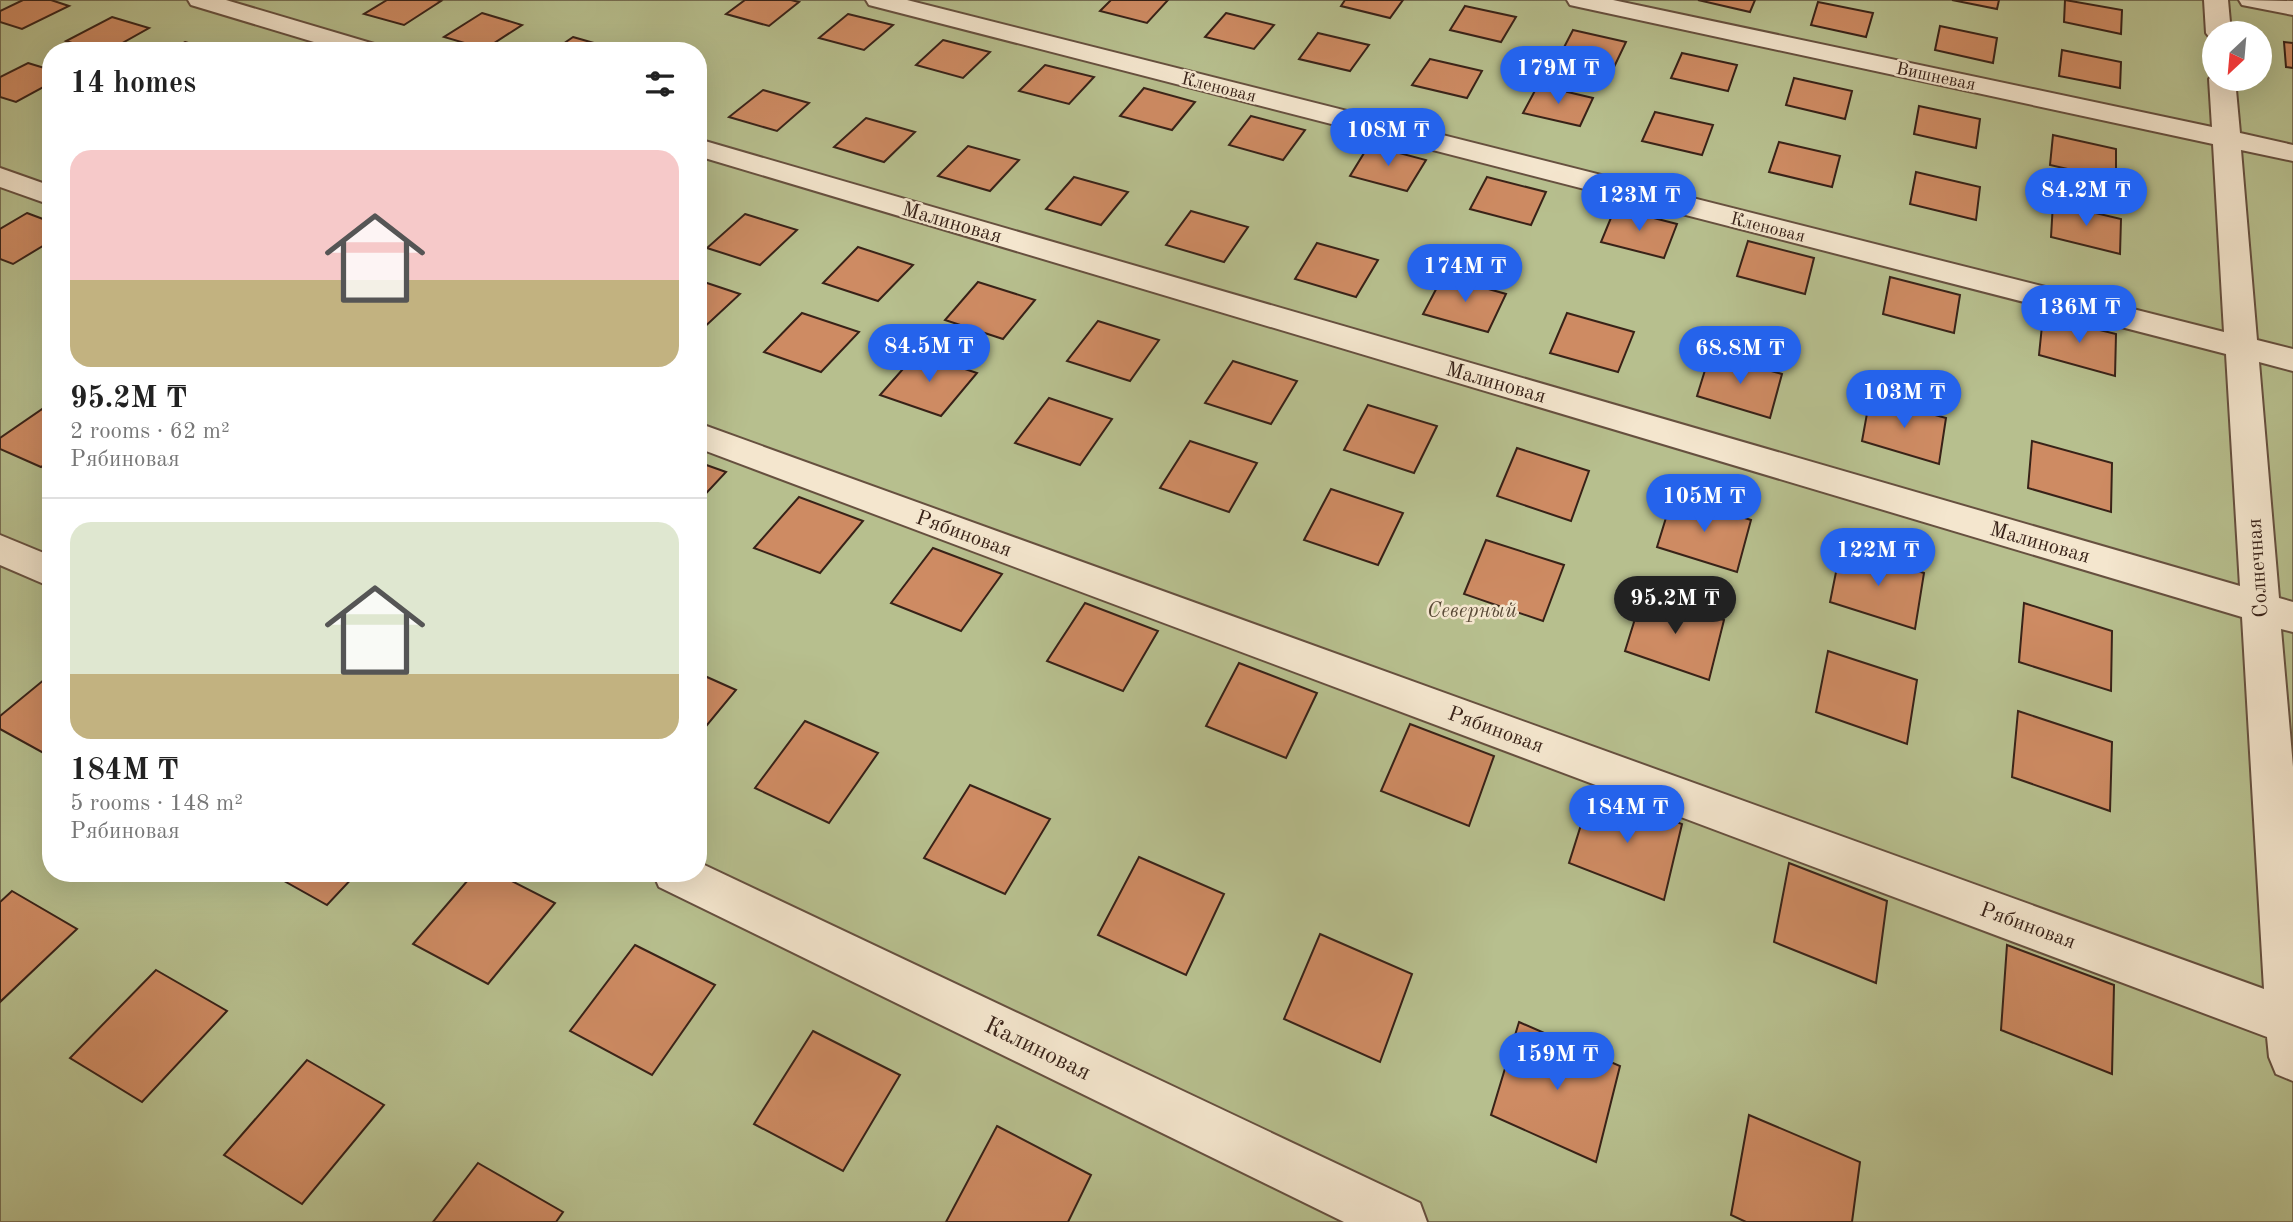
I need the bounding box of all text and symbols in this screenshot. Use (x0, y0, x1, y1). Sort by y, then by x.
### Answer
north arrow (2202, 21, 2272, 91)
map controls (2202, 21, 2272, 91)
pin: 179M ₸ (1501, 46, 1615, 106)
text: 179M ₸ (1516, 57, 1600, 80)
street label: Вишневая (1894, 60, 1977, 94)
icon: filters (641, 65, 679, 103)
text: 14 homes (70, 69, 196, 99)
street label: Кленовая (1180, 70, 1258, 106)
pin: 108M ₸ (1331, 108, 1445, 168)
text: 108M ₸ (1346, 119, 1430, 142)
pin: 84.2M ₸ (2021, 168, 2151, 228)
pin: 123M ₸ (1582, 174, 1696, 233)
text: 84.2M ₸ (2041, 179, 2131, 202)
text: 123M ₸ (1597, 184, 1681, 207)
icon: home (312, 195, 438, 321)
street label: Малиновая (899, 199, 1004, 248)
street label: Кленовая (1729, 210, 1807, 246)
pin: 174M ₸ (1408, 244, 1522, 304)
text: 174M ₸ (1423, 255, 1507, 278)
pin: 136M ₸ (2022, 286, 2136, 345)
text: 136M ₸ (2037, 296, 2121, 319)
pin: 84.5M ₸ (864, 324, 994, 384)
pin: 68.8M ₸ (1675, 326, 1805, 386)
text: 84.5M ₸ (884, 335, 974, 358)
text: 68.8M ₸ (1695, 337, 1785, 360)
street label: Малиновая (1443, 359, 1548, 408)
pin: 103M ₸ (1847, 370, 1961, 430)
text: 103M ₸ (1862, 381, 1946, 404)
text: 95.2M ₸ (70, 384, 187, 414)
text: 2 rooms · 62 m² (70, 420, 230, 443)
text: Рябиновая (70, 448, 180, 471)
pin: 105M ₸ (1647, 475, 1761, 534)
text: 105M ₸ (1662, 485, 1746, 508)
street label: Рябиновая (913, 507, 1014, 561)
street label: Солнечная (2245, 517, 2272, 618)
street label: Малиновая (1987, 519, 2092, 568)
pin: 122M ₸ (1821, 528, 1935, 588)
text: 122M ₸ (1836, 539, 1920, 562)
icon: home (312, 567, 438, 693)
pin: 95.2M ₸ (1610, 576, 1740, 636)
text: 95.2M ₸ (1630, 587, 1720, 610)
park label: Северный (1427, 601, 1517, 622)
street label: Рябиновая (1445, 703, 1546, 757)
text: 184M ₸ (70, 756, 179, 786)
pin: 184M ₸ (1570, 786, 1684, 845)
text: 5 rooms · 148 m² (70, 792, 243, 815)
text: 184M ₸ (1585, 796, 1669, 819)
text: Рябиновая (70, 820, 180, 843)
street label: Рябиновая (1977, 899, 2078, 953)
street label: Калиновая (980, 1014, 1094, 1086)
pin: 159M ₸ (1500, 1032, 1614, 1092)
text: 159M ₸ (1515, 1043, 1599, 1066)

